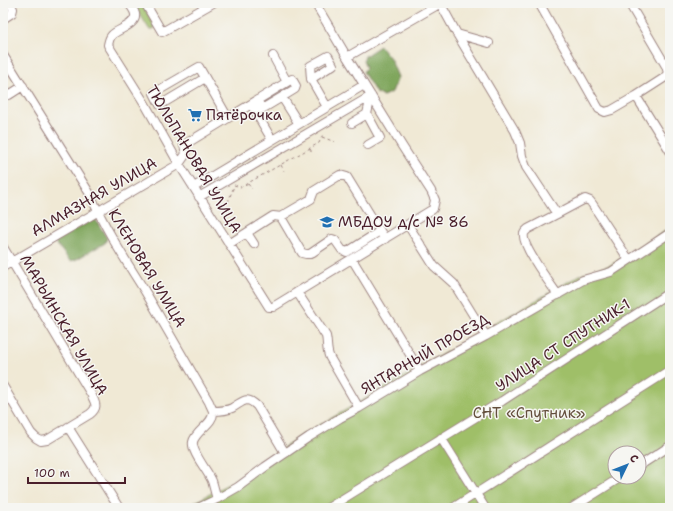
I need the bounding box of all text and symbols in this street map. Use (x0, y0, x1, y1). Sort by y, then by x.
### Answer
street label: ТЮЛЬПАНОВАЯ УЛИЦА (142, 81, 246, 237)
place label: Пятёрочка (206, 105, 283, 125)
supermarket icon: Пятёрочка (187, 107, 203, 123)
street label: АЛМАЗНАЯ УЛИЦА (28, 153, 161, 241)
street label: КЛЕНОВАЯ УЛИЦА (104, 205, 190, 331)
place label: МБДОУ д/с № 86 (338, 212, 469, 232)
school or university icon: МБДОУ д/с № 86 (319, 214, 335, 230)
street label: МАРЬИНСКАЯ УЛИЦА (16, 251, 113, 399)
street label: УЛИЦА СТ СПУТНИК-1 (492, 294, 634, 396)
street label: ЯНТАРНЫЙ ПРОЕЗД (357, 308, 493, 399)
park label: СНТ «Спутник» (473, 403, 585, 423)
north arrow (607, 445, 647, 485)
text: С (626, 451, 642, 466)
scale bar (28, 459, 125, 485)
text: 100 m (34, 465, 70, 481)

